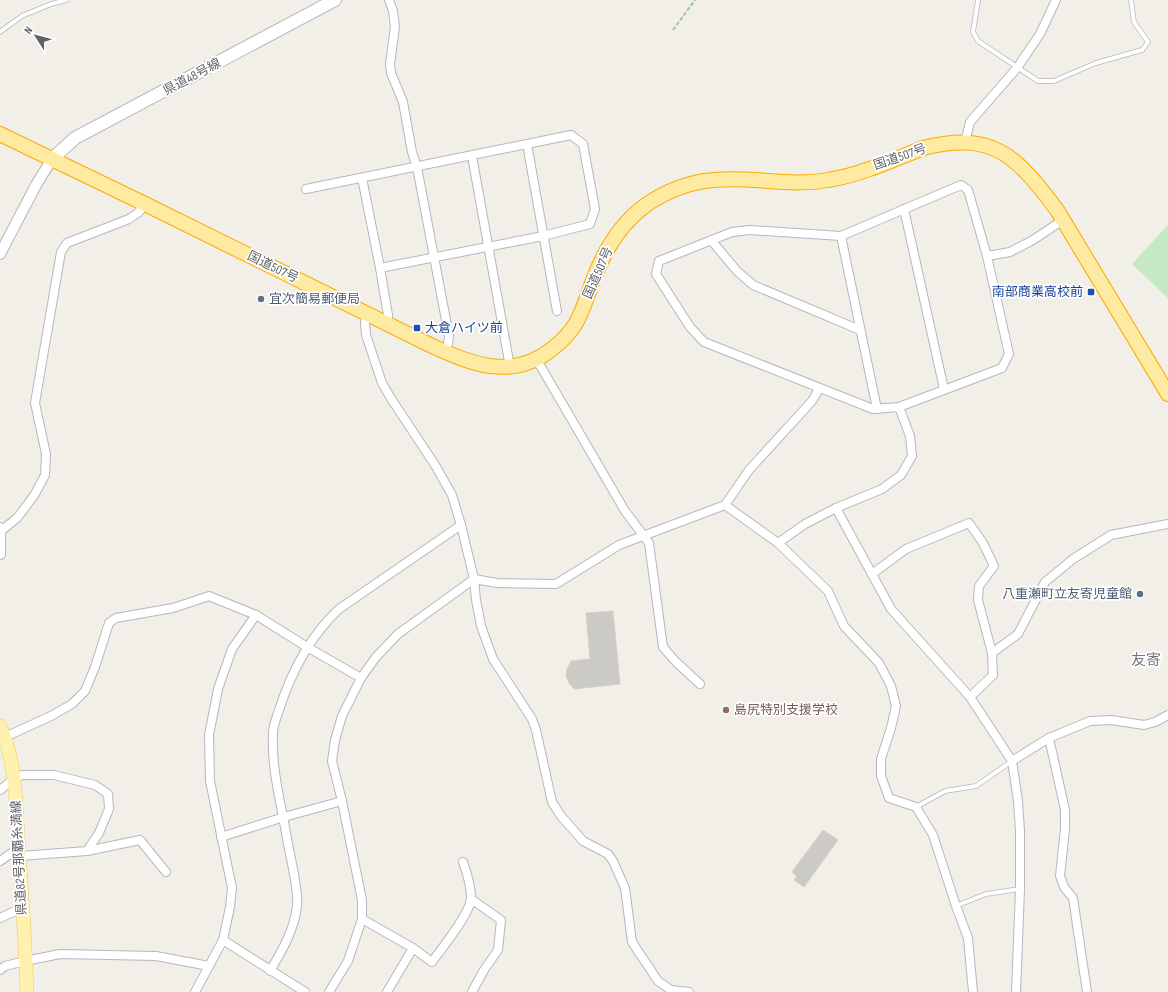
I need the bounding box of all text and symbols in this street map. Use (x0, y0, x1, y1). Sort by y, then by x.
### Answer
north arrow (16, 16, 56, 56)
text: N (21, 24, 35, 37)
street label: 県道48号線 (160, 55, 224, 99)
street label: 国道507号 (871, 140, 929, 174)
street label: 国道507号 (579, 245, 617, 301)
street label: 国道507号 (245, 248, 301, 286)
place label: 南部商業高校前 (992, 284, 1083, 300)
marker: 南部商業高校前 (1086, 287, 1096, 297)
place label: 宜次簡易郵便局 (269, 291, 360, 307)
marker: 宜次簡易郵便局 (256, 294, 266, 304)
place label: 大倉ハイツ前 (425, 320, 503, 336)
marker: 大倉ハイツ前 (412, 323, 422, 333)
place label: 八重瀬町立友寄児童館 (1002, 586, 1132, 602)
marker: 八重瀬町立友寄児童館 (1135, 589, 1145, 599)
district label: 友寄 (1131, 651, 1161, 670)
place label: 島尻特別支援学校 (734, 702, 838, 718)
marker: 島尻特別支援学校 (721, 705, 731, 715)
street label: 県道82号那覇糸満線 (8, 800, 30, 916)

